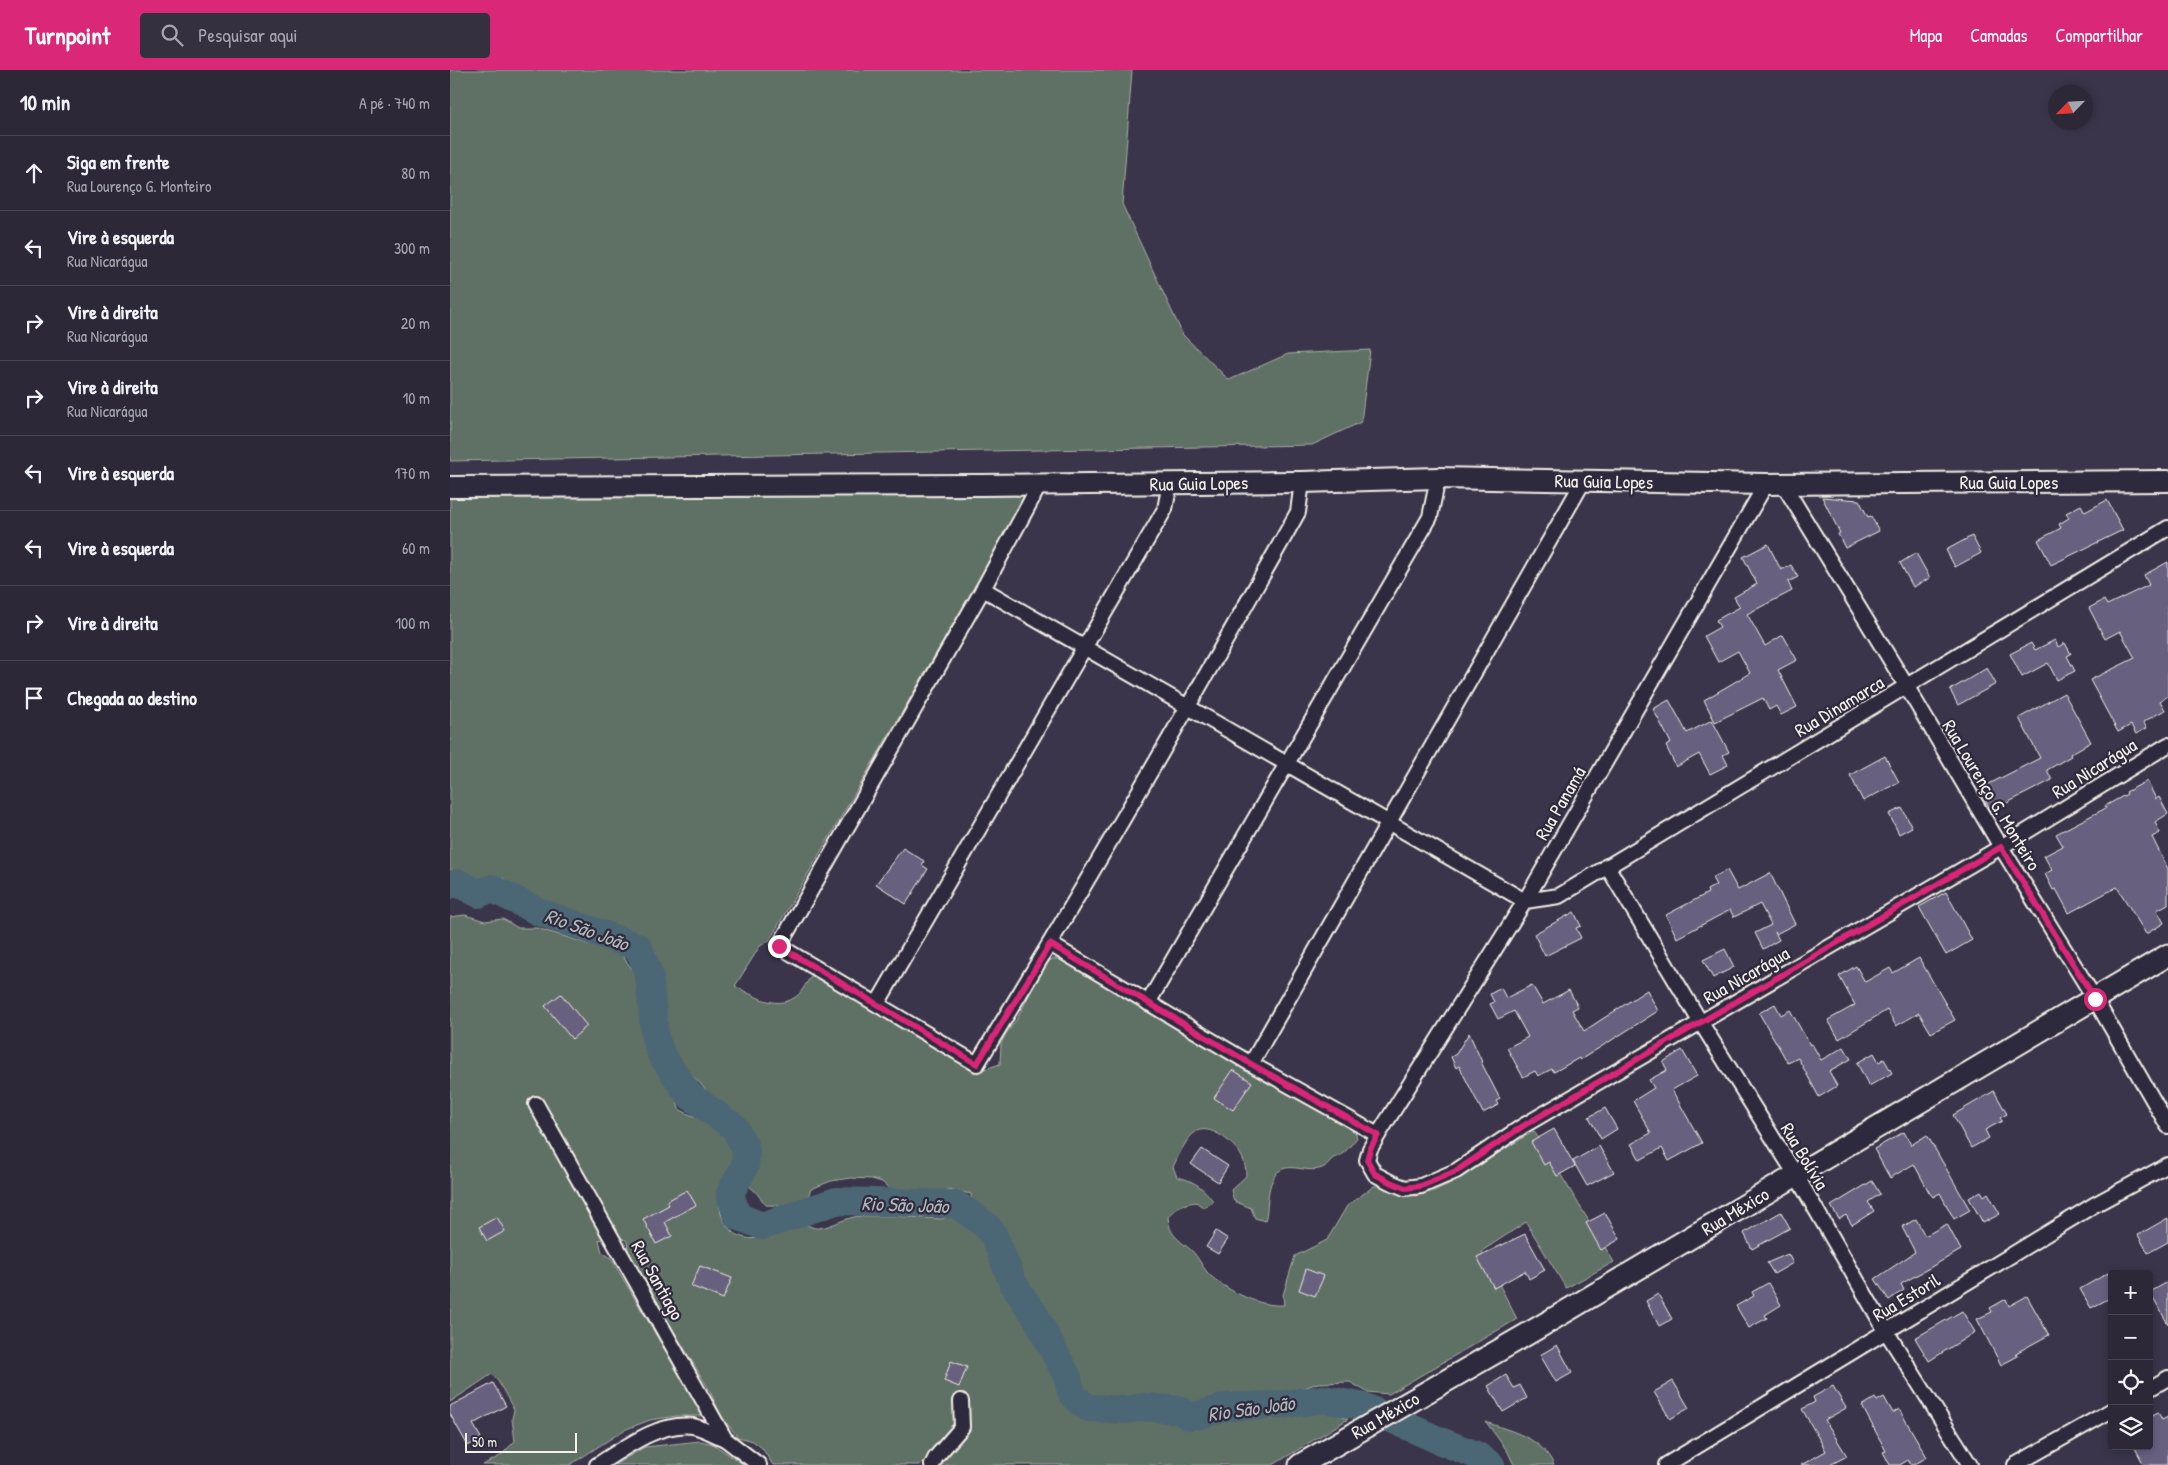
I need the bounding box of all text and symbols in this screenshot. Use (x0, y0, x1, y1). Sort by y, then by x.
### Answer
search box (140, 13, 490, 58)
text: Turnpoint (25, 19, 110, 51)
icon: search (158, 21, 186, 49)
text: Pesquisar aqui (198, 22, 298, 48)
text: Mapa (1910, 23, 1942, 48)
text: Camadas (1970, 23, 2027, 48)
text: Compartilhar (2055, 23, 2143, 48)
north arrow (2048, 85, 2093, 130)
text: 10 min (20, 88, 70, 117)
text: A pé · 740 m (359, 92, 430, 114)
text: Siga em frente (67, 149, 170, 175)
icon: ahead (20, 159, 48, 187)
text: 80 m (401, 162, 430, 184)
text: Rua Lourenço G. Monteiro (67, 175, 212, 197)
text: Vire à esquerda (67, 224, 174, 250)
icon: left (20, 234, 48, 262)
text: 300 m (394, 237, 430, 259)
text: Rua Nicarágua (67, 250, 147, 272)
text: Vire à direita (67, 299, 158, 325)
icon: right (20, 309, 48, 337)
text: 20 m (401, 312, 430, 334)
text: Rua Nicarágua (67, 325, 147, 347)
text: Vire à direita (67, 374, 158, 400)
icon: right (20, 384, 48, 412)
text: 10 m (402, 387, 430, 409)
text: Rua Nicarágua (67, 400, 147, 422)
icon: left (20, 459, 48, 487)
text: Vire à esquerda (67, 460, 174, 486)
text: 170 m (395, 462, 430, 484)
street label: Rua Guia Lopes (1554, 467, 1654, 495)
street label: Rua Guia Lopes (1149, 469, 1249, 497)
street label: Rua Guia Lopes (1960, 469, 2058, 495)
icon: left (20, 534, 48, 562)
text: Vire à esquerda (67, 535, 174, 561)
text: 60 m (402, 537, 430, 559)
icon: right (20, 609, 48, 637)
text: Vire à direita (67, 610, 158, 636)
text: 100 m (395, 612, 430, 634)
street label: Rua Dinamarca (1789, 669, 1889, 743)
icon: arrive (20, 684, 48, 712)
text: Chegada ao destino (67, 685, 197, 711)
street label: Rua Lourenço G. Monteiro (1937, 715, 2048, 876)
street label: Rua Nicarágua (2047, 731, 2142, 804)
street label: Rua Panamá (1528, 761, 1592, 845)
water label: Rio São João (541, 901, 634, 957)
route end (768, 935, 791, 958)
street label: Rua Nicarágua (1698, 940, 1794, 1010)
route start (2084, 988, 2107, 1011)
street label: Rua Bolívia (1775, 1118, 1835, 1195)
street label: Rua México (1696, 1180, 1774, 1241)
water label: Rio São João (861, 1189, 951, 1219)
street label: Rua Santiago (626, 1236, 691, 1325)
street label: Rua Estoril (1867, 1266, 1945, 1327)
map controls (2108, 1270, 2153, 1450)
button: + (2108, 1270, 2153, 1315)
button: − (2108, 1315, 2153, 1360)
button: locate (2108, 1360, 2153, 1405)
street label: Rua México (1346, 1385, 1424, 1445)
water label: Rio São João (1206, 1388, 1298, 1427)
button: layers (2108, 1405, 2153, 1450)
scale bar (465, 1430, 578, 1453)
text: 50 m (472, 1432, 497, 1451)

